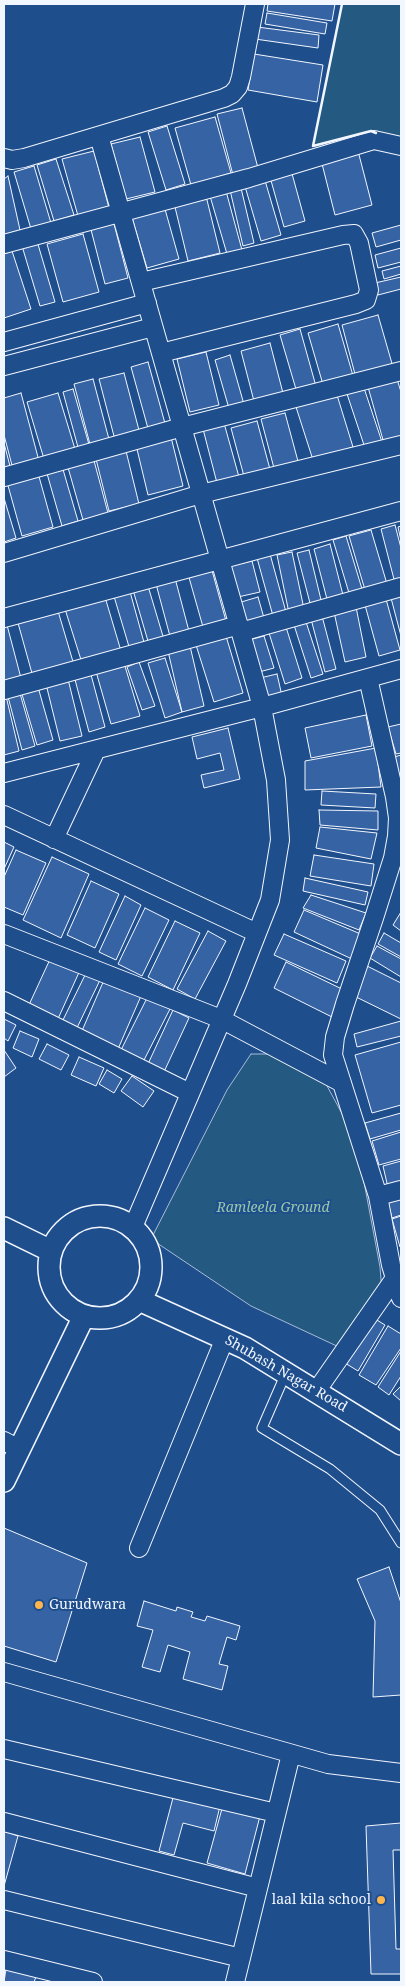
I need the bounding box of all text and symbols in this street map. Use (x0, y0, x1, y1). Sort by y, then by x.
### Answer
park label: Ramleela Ground (216, 1200, 330, 1216)
street label: Shubash Nagar Road (222, 1332, 350, 1416)
place label: Gurudwara (49, 1597, 126, 1613)
marker: Gurudwara (33, 1599, 45, 1611)
place label: laal kila school (272, 1892, 371, 1908)
marker: laal kila school (375, 1894, 387, 1906)

